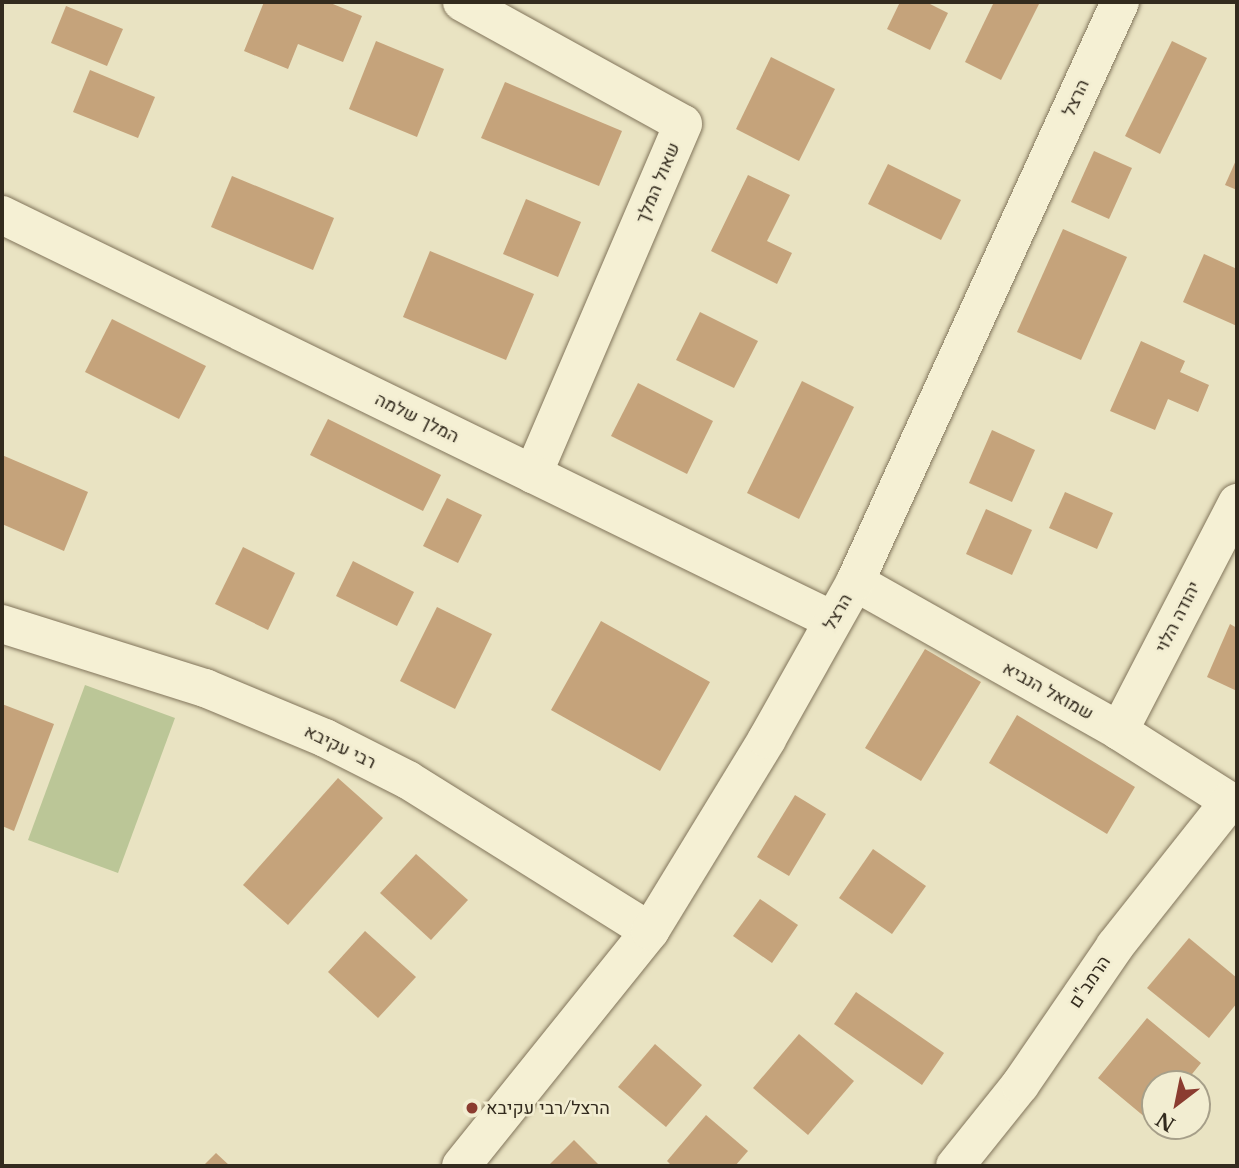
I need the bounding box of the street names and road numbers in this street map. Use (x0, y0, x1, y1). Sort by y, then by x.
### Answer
street label: הרצל (1058, 76, 1094, 120)
street label: שאול המלך (631, 139, 685, 227)
street label: המלך שלמה (371, 388, 463, 448)
street label: יהודה הלוי (1151, 578, 1205, 656)
street label: הרצל (819, 590, 857, 634)
street label: שמואל הנביא (999, 657, 1097, 725)
street label: רבי עקיבא (301, 720, 379, 774)
street label: הרמב"ם (1065, 952, 1115, 1012)

